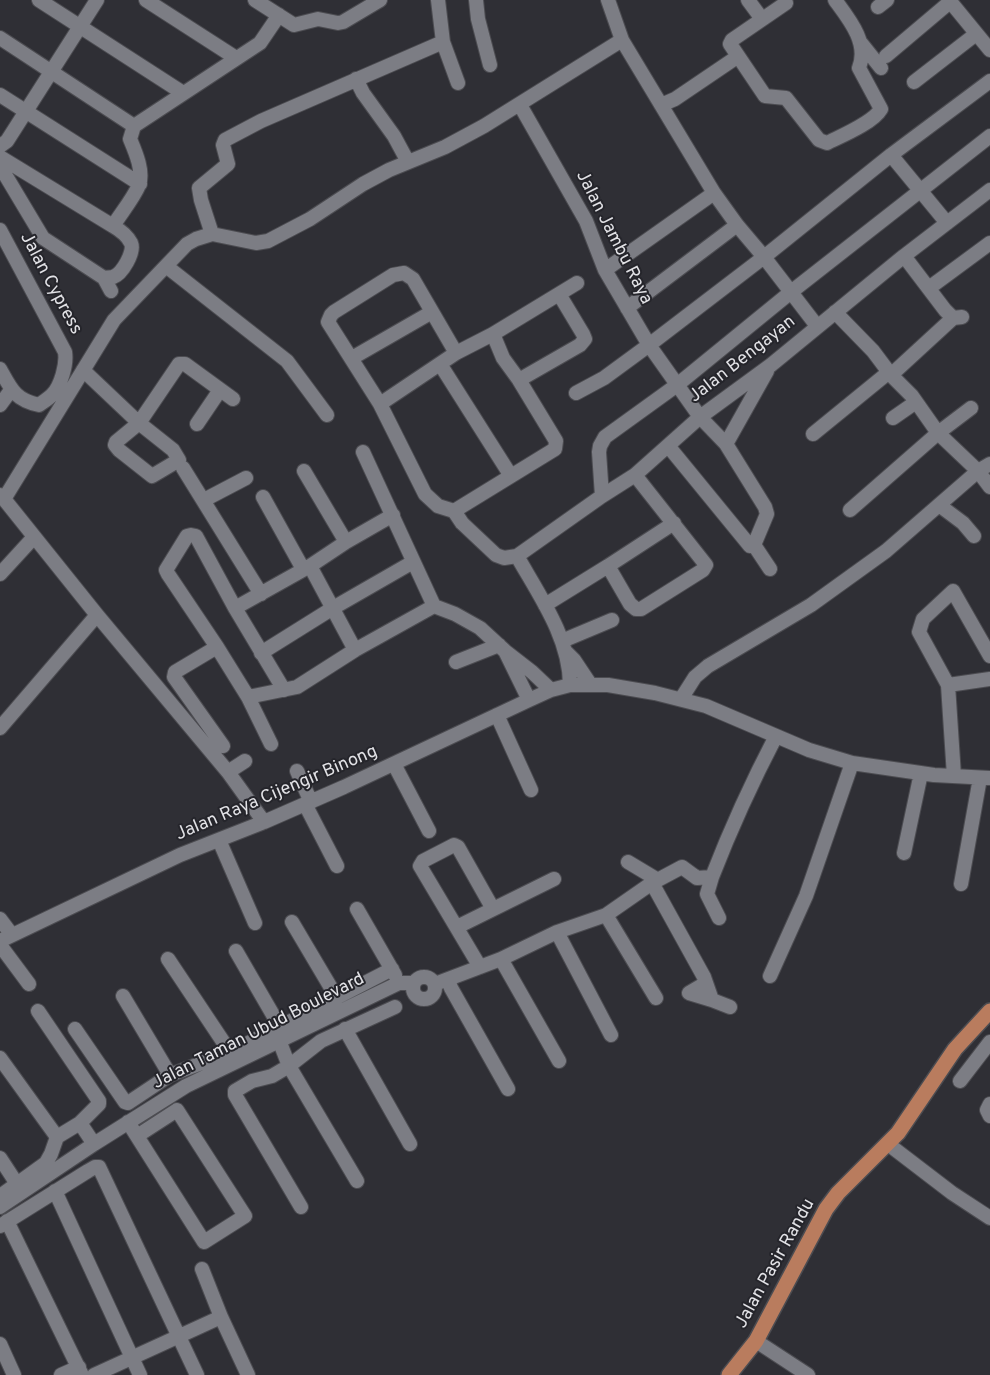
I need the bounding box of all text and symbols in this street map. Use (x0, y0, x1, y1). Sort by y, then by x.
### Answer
street label: Jalan Jambu Raya (570, 168, 656, 308)
street label: Jalan Cypress (14, 229, 86, 339)
street label: Jalan Bengayan (686, 312, 800, 408)
street label: Jalan Raya Cijengir Binong (173, 742, 381, 846)
street label: Jalan Taman Ubud Boulevard (149, 969, 369, 1095)
street label: Jalan Pasir Randu (731, 1195, 821, 1333)

